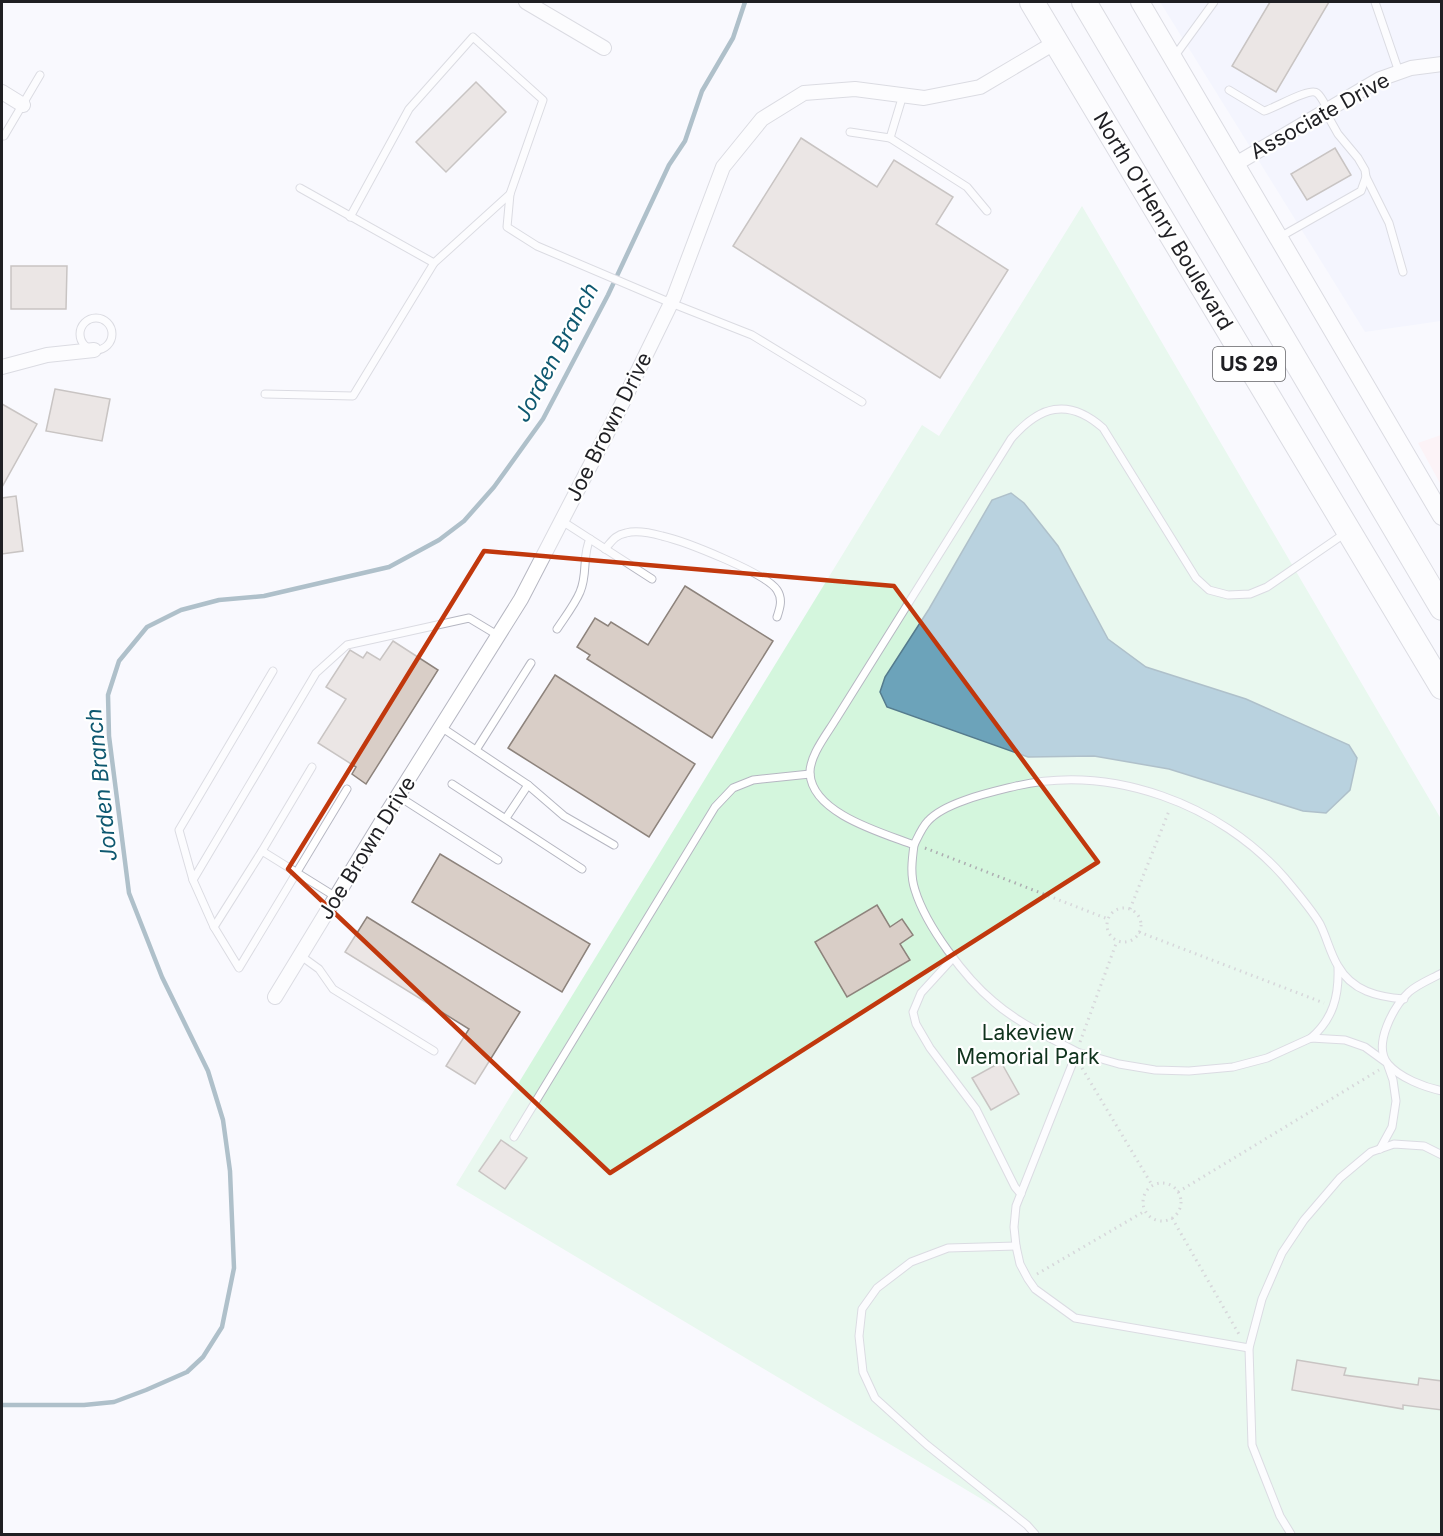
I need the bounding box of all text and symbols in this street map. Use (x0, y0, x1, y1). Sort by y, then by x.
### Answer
street label: Associate Drive (1246, 67, 1394, 164)
street label: North O'Henry Boulevard (1088, 107, 1239, 334)
water label: Jorden Branch (509, 278, 603, 426)
road number: US 29 (1213, 347, 1285, 381)
street label: Joe Brown Drive (560, 348, 657, 505)
water label: Jorden Branch (80, 707, 122, 863)
street label: Joe Brown Drive (313, 772, 421, 924)
park label: Lakeview Memorial Park (956, 1020, 1100, 1069)

